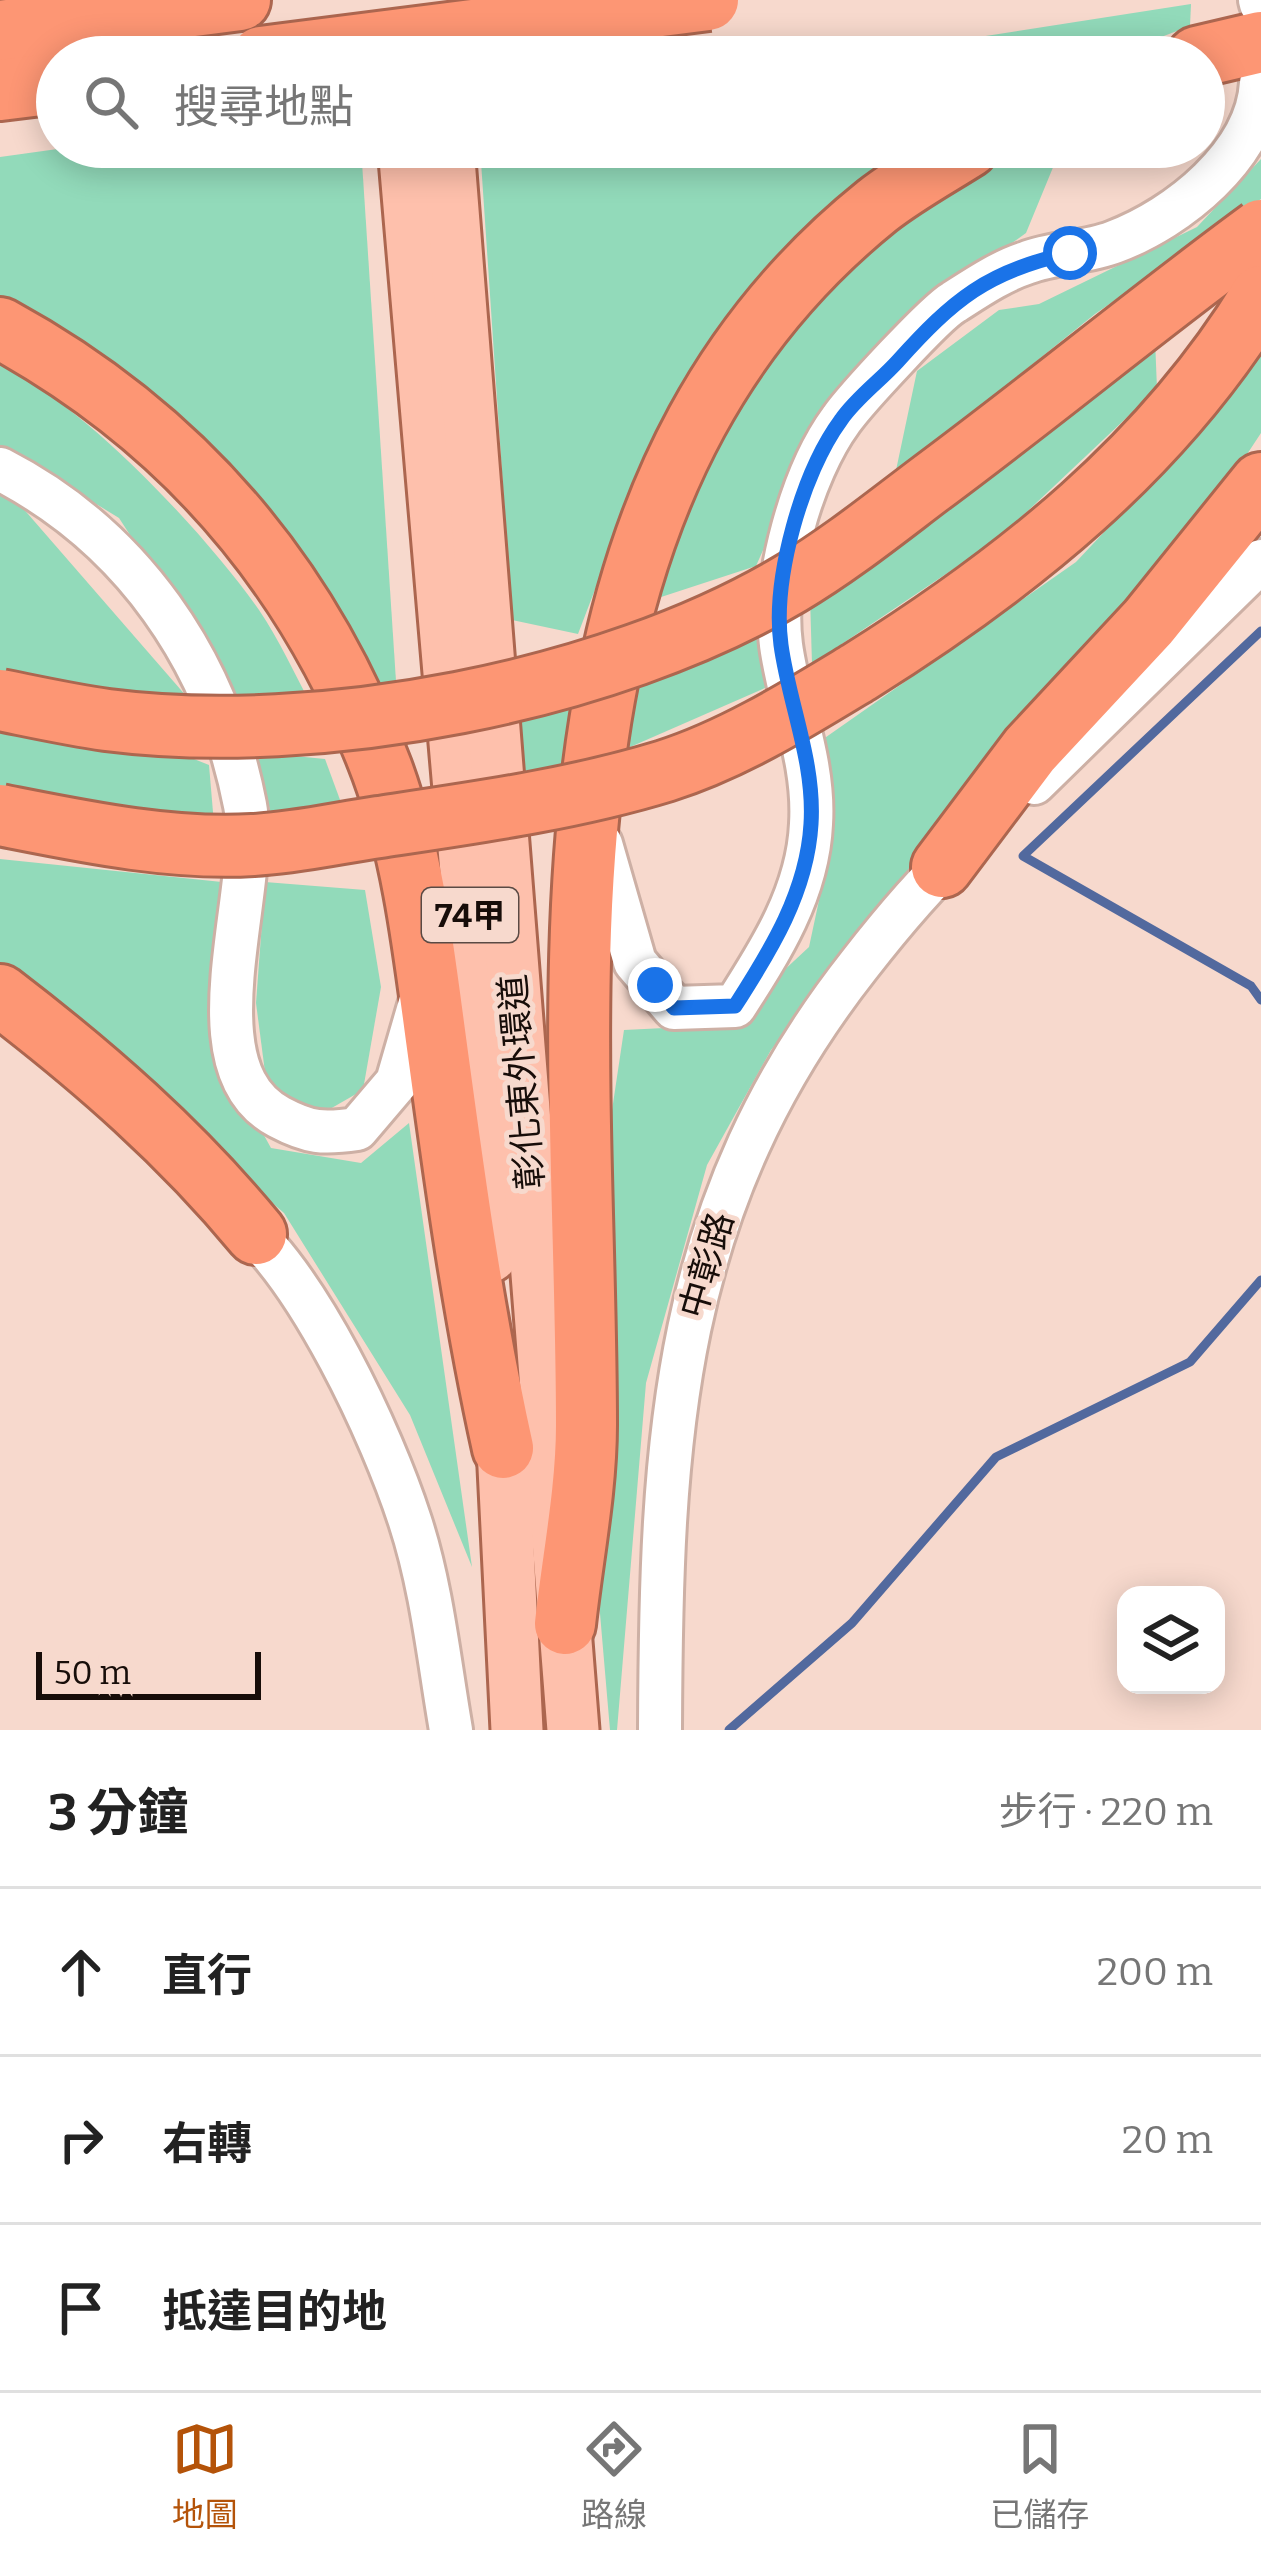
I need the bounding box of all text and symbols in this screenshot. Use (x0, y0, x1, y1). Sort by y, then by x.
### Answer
search box (36, 36, 1225, 168)
icon: search (78, 69, 144, 135)
text: 搜尋地點 (174, 80, 354, 134)
route start (1043, 226, 1097, 280)
road number: 74甲 (422, 888, 518, 942)
route end (628, 958, 682, 1012)
street label: 彰化東外環道 (491, 972, 553, 1191)
street label: 中彰路 (671, 1207, 743, 1323)
map controls (1117, 1586, 1225, 1694)
button: layers (1117, 1586, 1225, 1694)
scale bar (36, 1646, 261, 1699)
text: 50 m (54, 1653, 131, 1693)
text: 3 分鐘 (48, 1782, 189, 1844)
text: 步行 · 220 m (999, 1789, 1213, 1835)
icon: ahead (48, 1939, 114, 2005)
text: 直行 (162, 1949, 252, 2003)
text: 200 m (1097, 1949, 1213, 1995)
icon: right (48, 2107, 114, 2173)
text: 右轉 (162, 2117, 252, 2171)
text: 20 m (1122, 2117, 1213, 2163)
icon: arrive (48, 2275, 114, 2341)
text: 抵達目的地 (162, 2285, 387, 2339)
tab: 地圖 (172, 2416, 238, 2536)
tab: 路線 (581, 2416, 647, 2536)
tab: 已儲存 (990, 2416, 1089, 2536)

